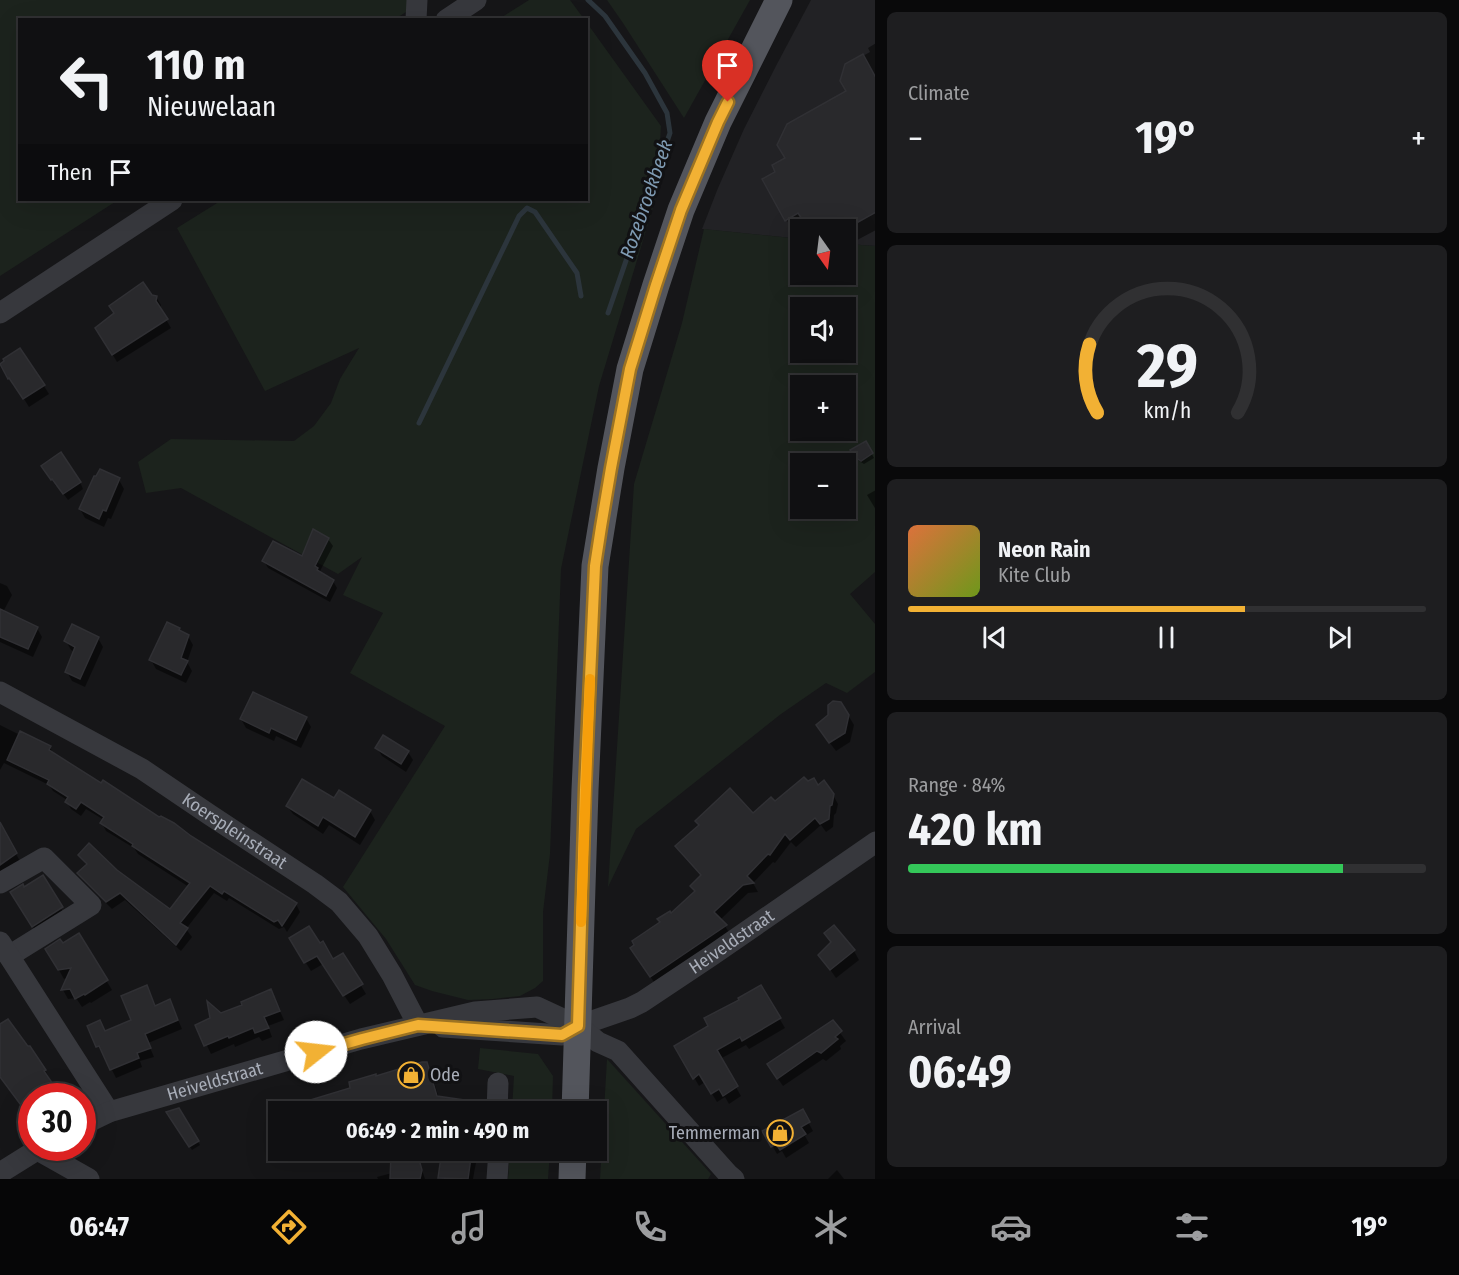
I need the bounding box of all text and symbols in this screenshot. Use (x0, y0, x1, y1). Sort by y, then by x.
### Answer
text: 110 m (147, 40, 246, 90)
pin (702, 40, 753, 102)
icon: left (48, 42, 126, 120)
icon: arrive (711, 49, 744, 82)
text: Climate (908, 81, 970, 105)
text: Nieuwelaan (147, 91, 276, 123)
text: 19° (1135, 111, 1199, 165)
text: − (908, 119, 923, 159)
text: + (1411, 119, 1426, 159)
water label: Rozebroekbeek (614, 136, 678, 262)
icon: arrive (104, 156, 137, 189)
text: Then (48, 159, 92, 186)
north arrow (790, 219, 856, 285)
map controls (790, 219, 856, 519)
button: sound (790, 297, 856, 363)
text: 29 (1136, 329, 1197, 404)
button: + (790, 375, 856, 441)
text: km/h (1143, 399, 1191, 425)
button: − (790, 453, 856, 519)
text: Neon Rain (998, 536, 1091, 563)
text: Kite Club (998, 563, 1071, 587)
icon: previous (978, 621, 1011, 654)
icon: pause (1150, 621, 1183, 654)
icon: next (1323, 621, 1356, 654)
text: Range · 84% (908, 773, 1005, 797)
street label: Koerspleinstraat (178, 788, 291, 874)
text: 420 km (908, 803, 1043, 857)
street label: Heiveldstraat (685, 905, 778, 979)
text: Arrival (908, 1015, 961, 1039)
position arrow (284, 1020, 348, 1084)
text: 06:49 (908, 1045, 1012, 1099)
street label: Heiveldstraat (164, 1057, 265, 1106)
shop icon: Ode (396, 1060, 426, 1090)
place label: Ode (430, 1064, 460, 1086)
speed limit sign: 30 (18, 1083, 96, 1161)
text: 06:49 · 2 min · 490 m (346, 1117, 529, 1144)
shop icon: Temmerman (765, 1118, 795, 1148)
place label: Temmerman (669, 1122, 760, 1144)
icon: directions (268, 1206, 310, 1248)
icon: music (448, 1206, 490, 1248)
icon: phone (629, 1206, 671, 1248)
icon: climate (810, 1206, 852, 1248)
icon: car (990, 1206, 1032, 1248)
icon: filters (1171, 1206, 1213, 1248)
text: 06:47 (69, 1211, 129, 1243)
text: 19° (1352, 1211, 1390, 1243)

